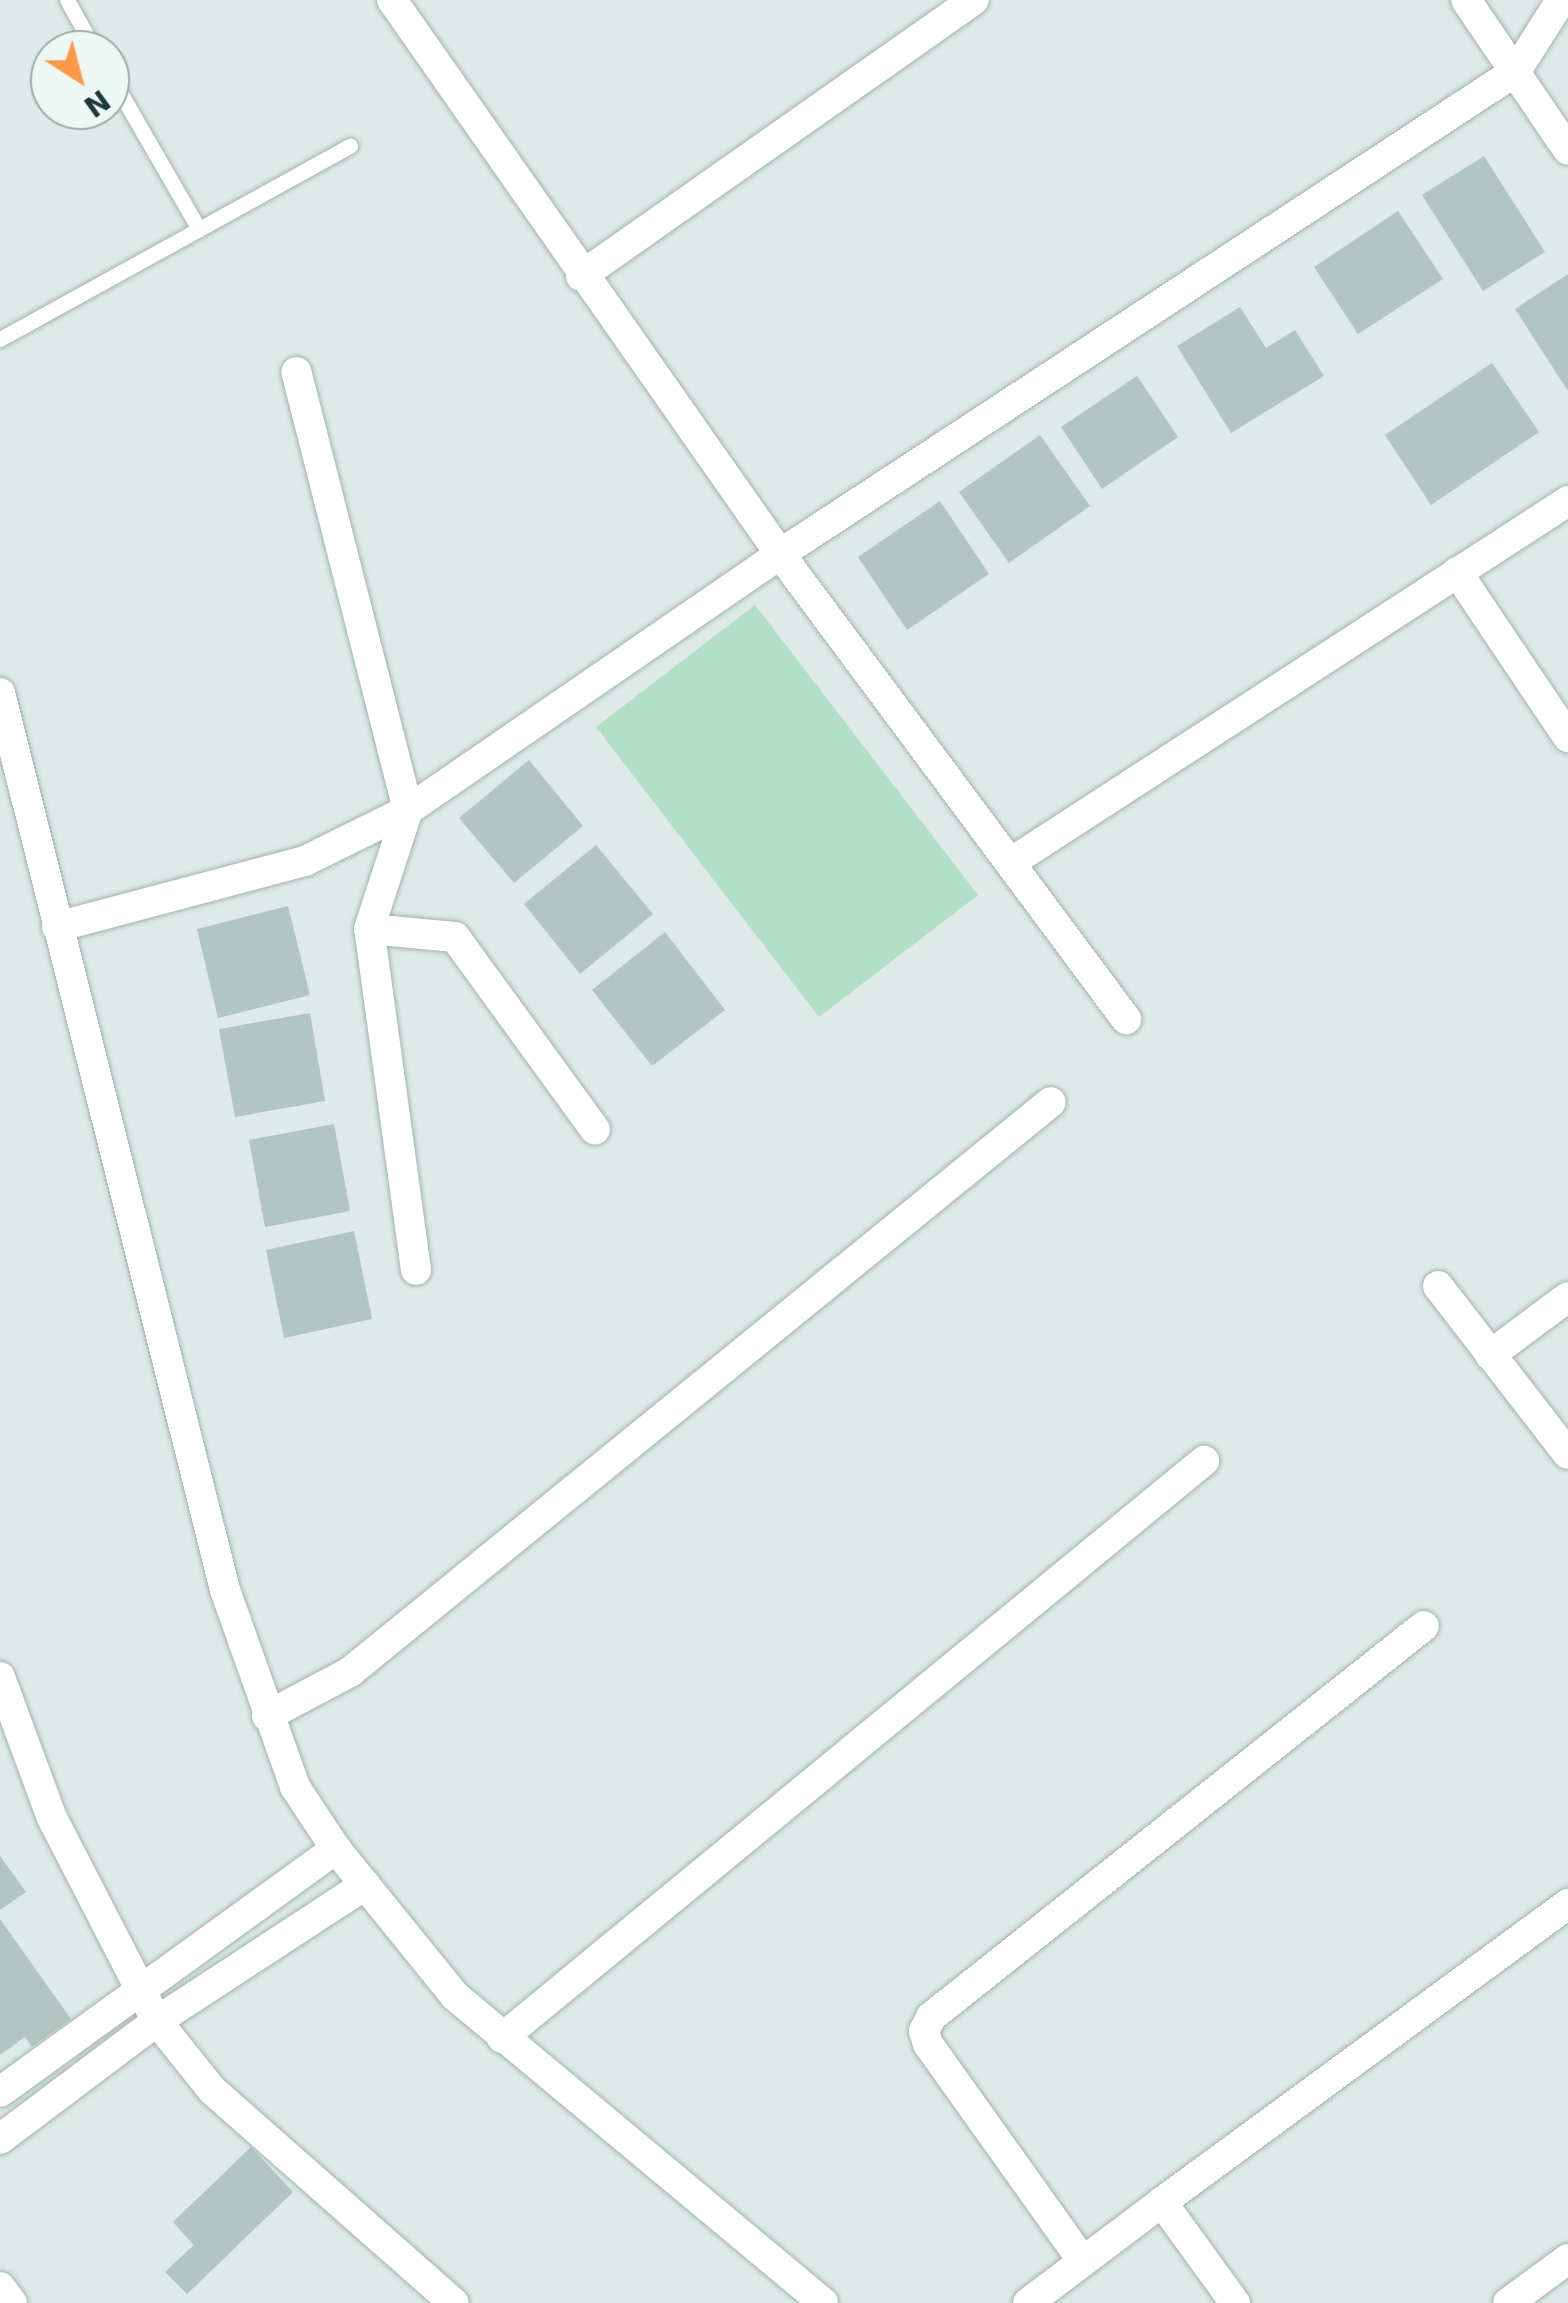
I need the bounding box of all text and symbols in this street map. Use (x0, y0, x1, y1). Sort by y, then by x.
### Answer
north arrow (30, 30, 130, 130)
text: N (78, 83, 116, 123)

